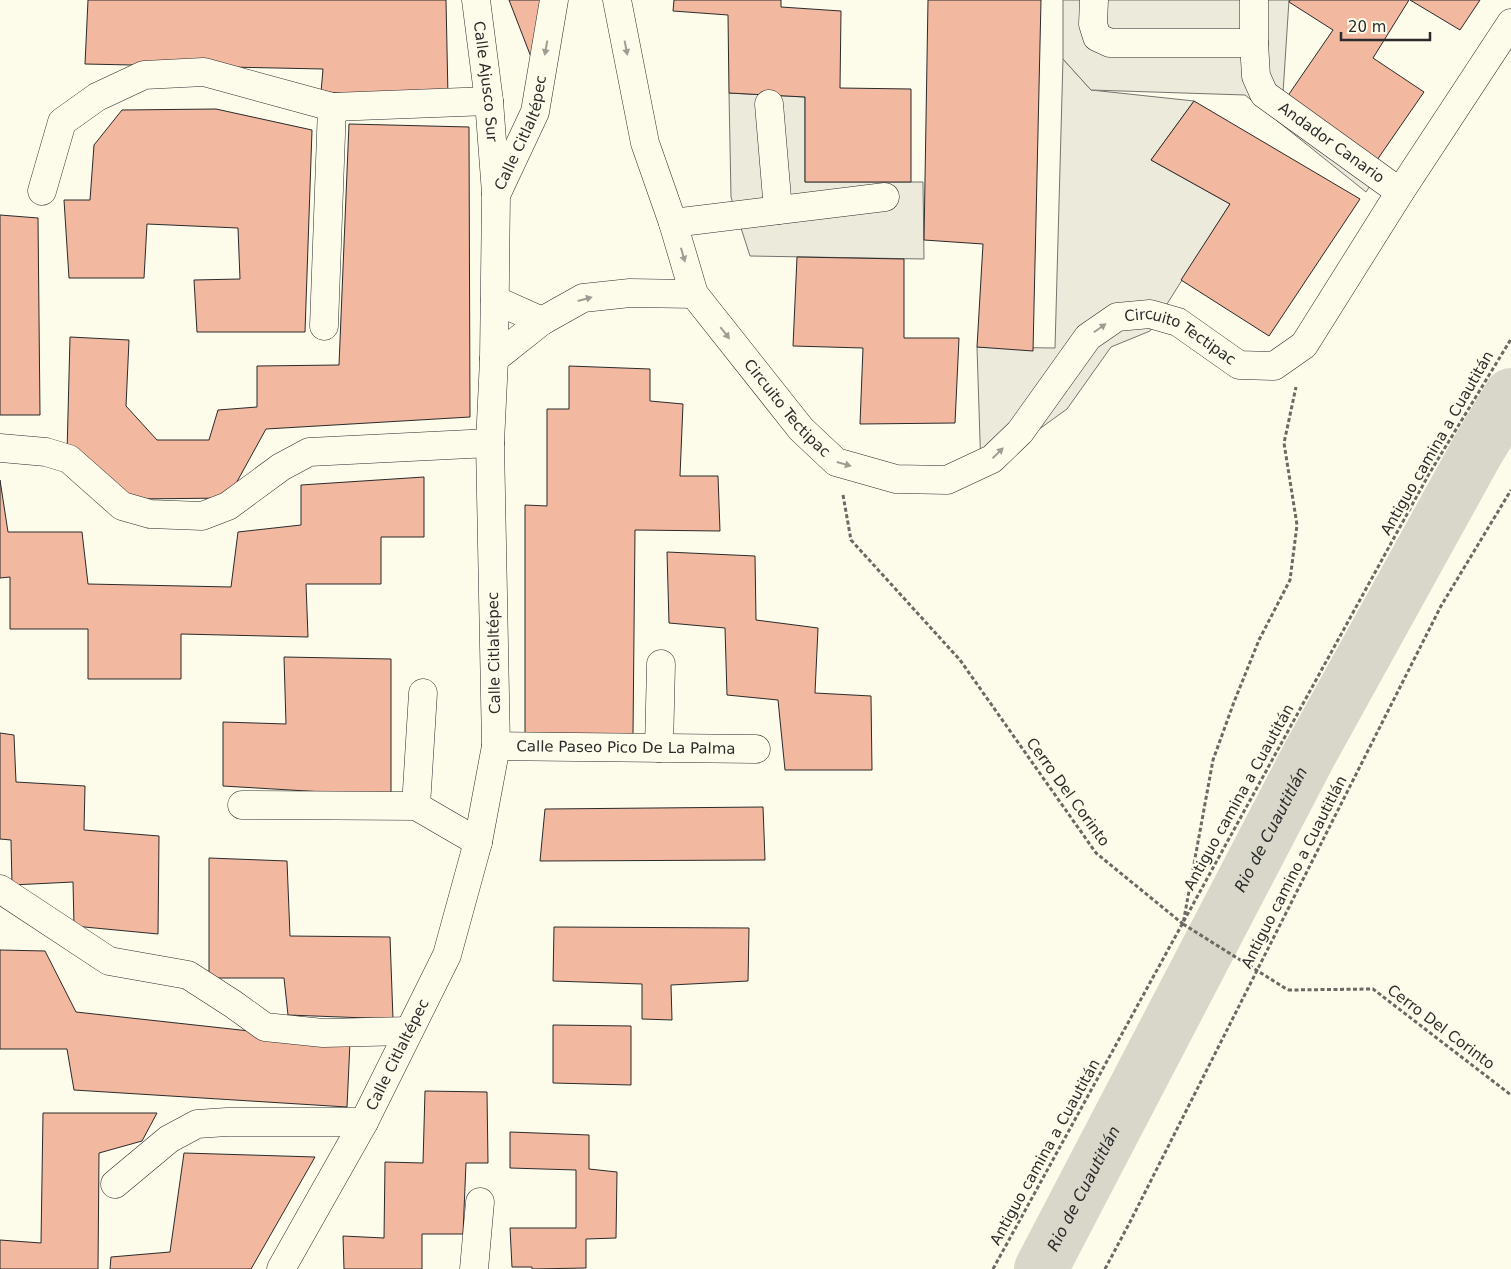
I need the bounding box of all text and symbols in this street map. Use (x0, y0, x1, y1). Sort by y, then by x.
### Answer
scale bar (1341, 10, 1430, 42)
text: 20 m (1348, 18, 1386, 36)
street label: Calle Ajusco Sur (470, 20, 501, 143)
one-way arrow (542, 40, 550, 56)
one-way arrow (623, 40, 631, 56)
street label: Calle Citlaltépec (491, 74, 550, 193)
street label: Andador Canario (1275, 98, 1388, 187)
one-way arrow (679, 247, 687, 262)
one-way arrow (578, 295, 593, 303)
street label: Circuito Tectipac (1124, 305, 1239, 369)
one-way arrow (1093, 323, 1107, 333)
one-way arrow (719, 326, 730, 339)
street label: Antiguo camina a Cuautitán (1377, 348, 1497, 538)
street label: Circuito Tectipac (740, 356, 834, 461)
one-way arrow (992, 448, 1004, 460)
one-way arrow (837, 461, 852, 469)
street label: Calle Citlaltépec (484, 592, 504, 714)
street label: Antiguo camina a Cuautitán (1180, 701, 1298, 893)
street label: Cerro Del Corinto (1023, 734, 1113, 850)
street label: Calle Paseo Pico De La Palma (516, 737, 736, 758)
water label: Rio de Cuautitlán (1230, 764, 1311, 895)
street label: Antiguo camino a Cuautitlán (1237, 773, 1351, 971)
street label: Cerro Del Corinto (1384, 981, 1498, 1073)
street label: Calle Citlaltépec (362, 996, 433, 1113)
street label: Antiguo camina a Cuautitán (986, 1056, 1104, 1248)
water label: Rio de Cuautitlán (1043, 1123, 1124, 1254)

